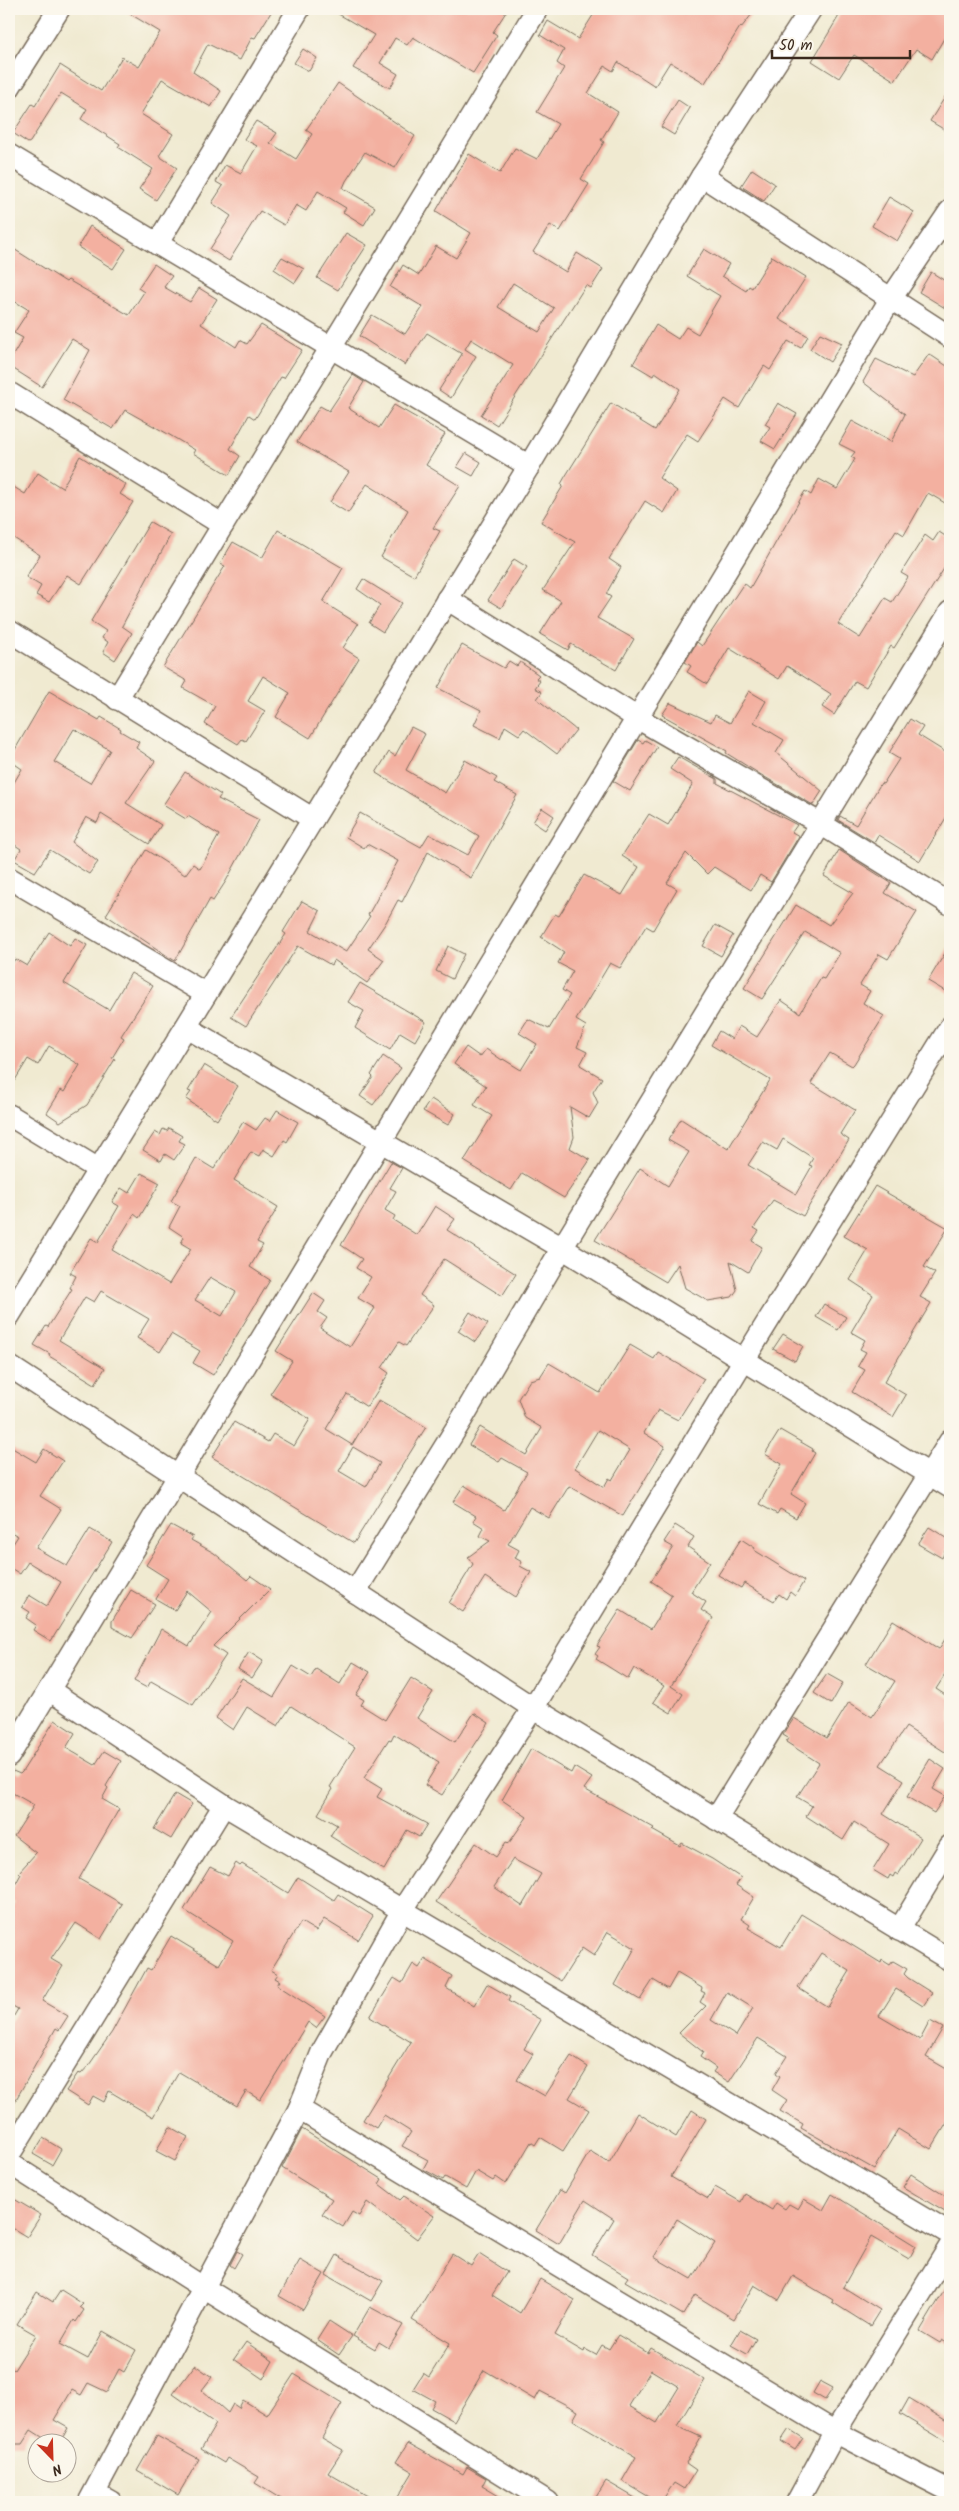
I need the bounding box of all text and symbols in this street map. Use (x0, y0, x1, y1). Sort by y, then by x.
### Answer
scale bar (772, 28, 909, 60)
text: 50 m (779, 34, 813, 58)
north arrow (28, 2434, 78, 2484)
text: N (48, 2457, 65, 2481)

